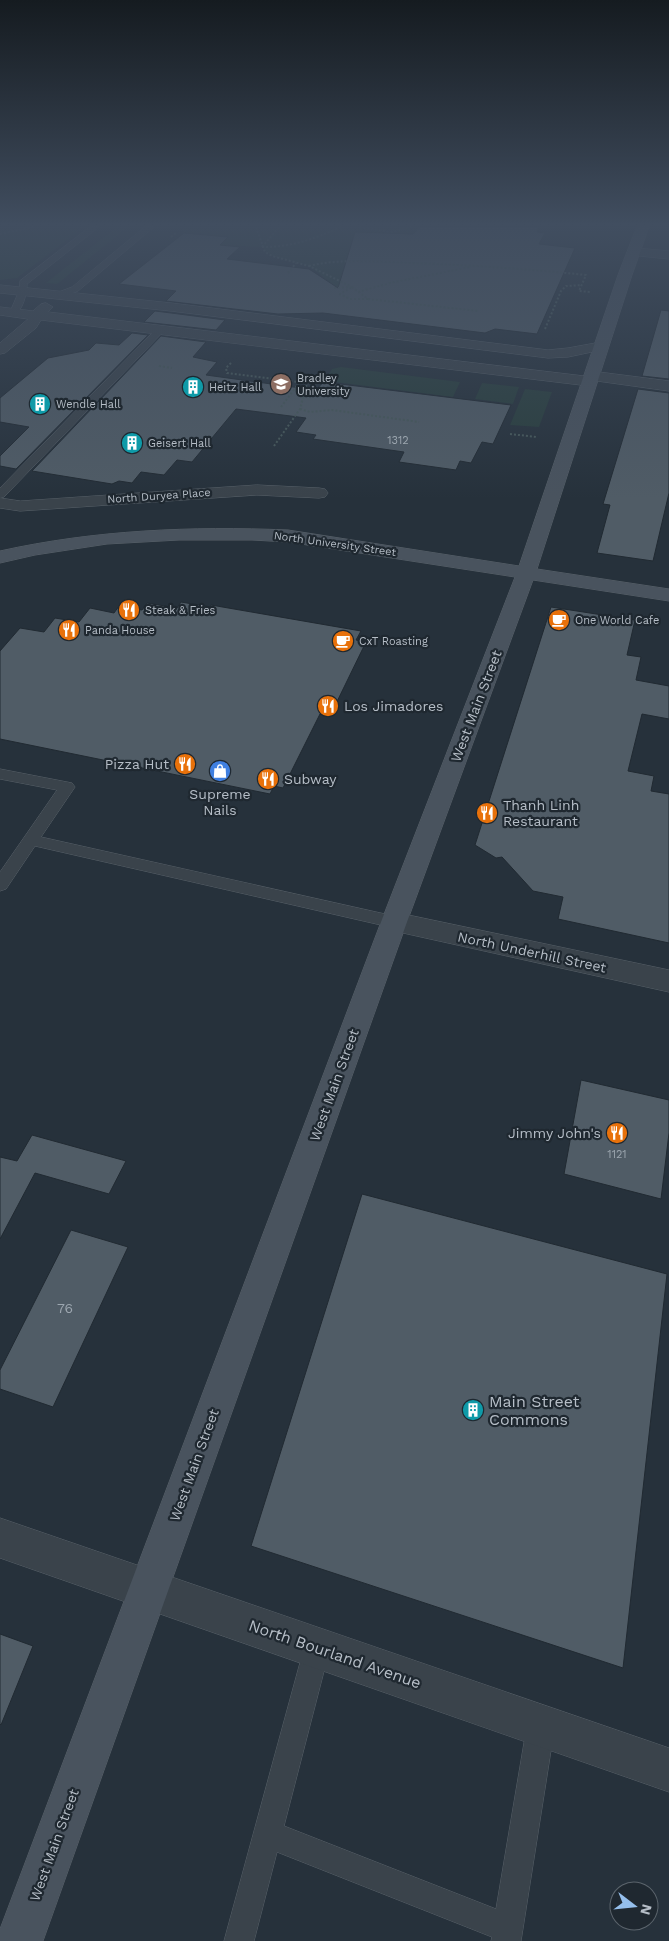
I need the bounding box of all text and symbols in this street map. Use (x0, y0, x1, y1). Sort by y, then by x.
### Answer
school or university icon: Bradley University (269, 372, 293, 396)
place label: Bradley University (297, 372, 350, 398)
building icon: Heitz Hall (181, 375, 205, 399)
place label: Heitz Hall (209, 381, 262, 394)
building icon: Wendle Hall (28, 392, 52, 416)
place label: Wendle Hall (56, 398, 121, 411)
building icon: Geisert Hall (120, 431, 144, 455)
house number: 1312 (387, 434, 409, 447)
place label: Geisert Hall (148, 437, 211, 450)
street label: North Duryea Place (107, 486, 211, 506)
street label: North University Street (273, 529, 397, 559)
restaurant icon: Steak & Fries (117, 598, 141, 622)
place label: Steak & Fries (145, 604, 216, 617)
cafe icon: One World Cafe (547, 608, 571, 632)
place label: One World Cafe (575, 614, 659, 627)
restaurant icon: Panda House (57, 618, 81, 642)
place label: Panda House (85, 624, 155, 637)
cafe icon: CxT Roasting (331, 629, 355, 653)
place label: CxT Roasting (359, 635, 428, 648)
street label: West Main Street (447, 648, 505, 764)
restaurant icon: Los Jimadores (316, 694, 340, 718)
place label: Los Jimadores (344, 698, 443, 714)
restaurant icon: Pizza Hut (173, 752, 197, 776)
place label: Pizza Hut (105, 756, 169, 772)
shop icon: Supreme Nails (208, 759, 232, 783)
restaurant icon: Subway (256, 767, 280, 791)
place label: Subway (284, 771, 337, 787)
place label: Supreme Nails (189, 786, 251, 818)
place label: Thanh Linh Restaurant (503, 797, 579, 829)
restaurant icon: Thanh Linh Restaurant (475, 801, 499, 825)
street label: North Underhill Street (456, 928, 608, 976)
street label: West Main Street (306, 1027, 362, 1143)
restaurant icon: Jimmy John's (605, 1121, 629, 1145)
place label: Jimmy John's (508, 1125, 601, 1141)
house number: 1121 (607, 1148, 627, 1161)
house number: 76 (57, 1300, 73, 1316)
place label: Main Street Commons (489, 1392, 580, 1429)
building icon: Main Street Commons (461, 1398, 485, 1422)
street label: West Main Street (166, 1407, 222, 1523)
street label: North Bourland Avenue (246, 1616, 424, 1692)
street label: West Main Street (26, 1787, 82, 1903)
north arrow (609, 1881, 659, 1931)
text: N (637, 1902, 656, 1917)

